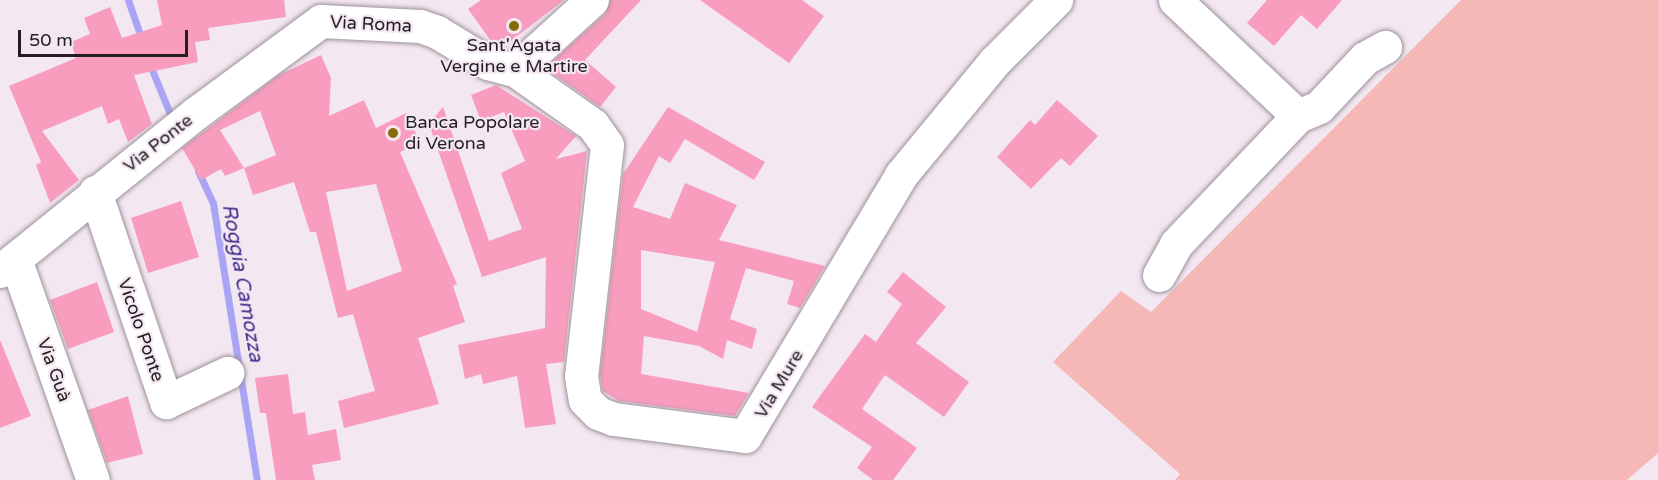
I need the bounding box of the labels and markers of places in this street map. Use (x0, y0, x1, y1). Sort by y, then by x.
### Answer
marker: Sant'Agata Vergine e Martire (507, 19, 521, 33)
place label: Sant'Agata Vergine e Martire (440, 35, 588, 78)
place label: Banca Popolare di Verona (405, 112, 539, 154)
marker: Banca Popolare di Verona (386, 126, 400, 140)

